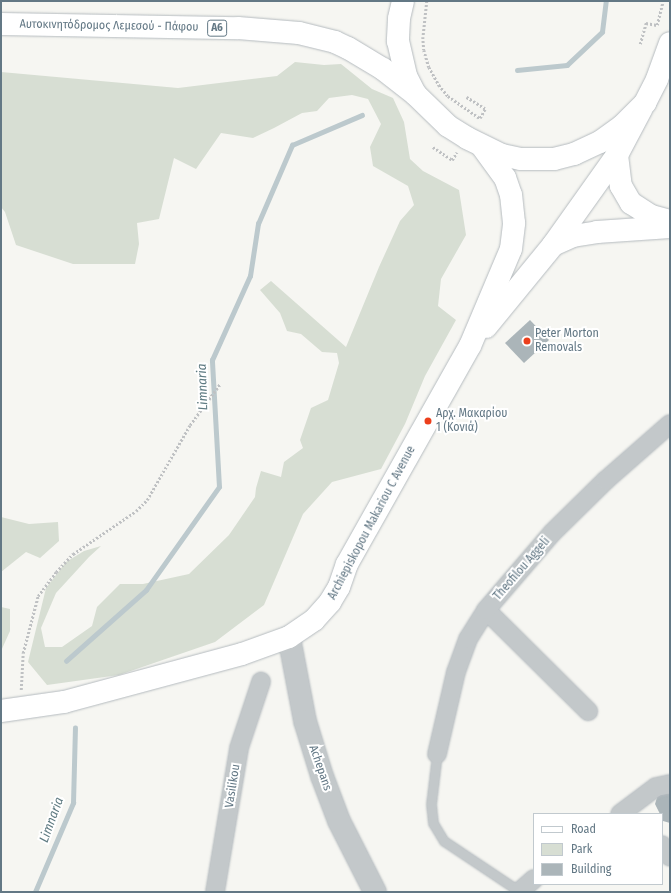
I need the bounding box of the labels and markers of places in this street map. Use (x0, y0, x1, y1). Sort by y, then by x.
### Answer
place label: Peter Morton Removals (535, 327, 599, 355)
marker: Peter Morton Removals (522, 336, 532, 346)
place label: Αρχ. Μακαρίου 1 (Κονιά) (436, 407, 507, 435)
marker: Αρχ. Μακαρίου 1 (Κονιά) (423, 416, 433, 426)

